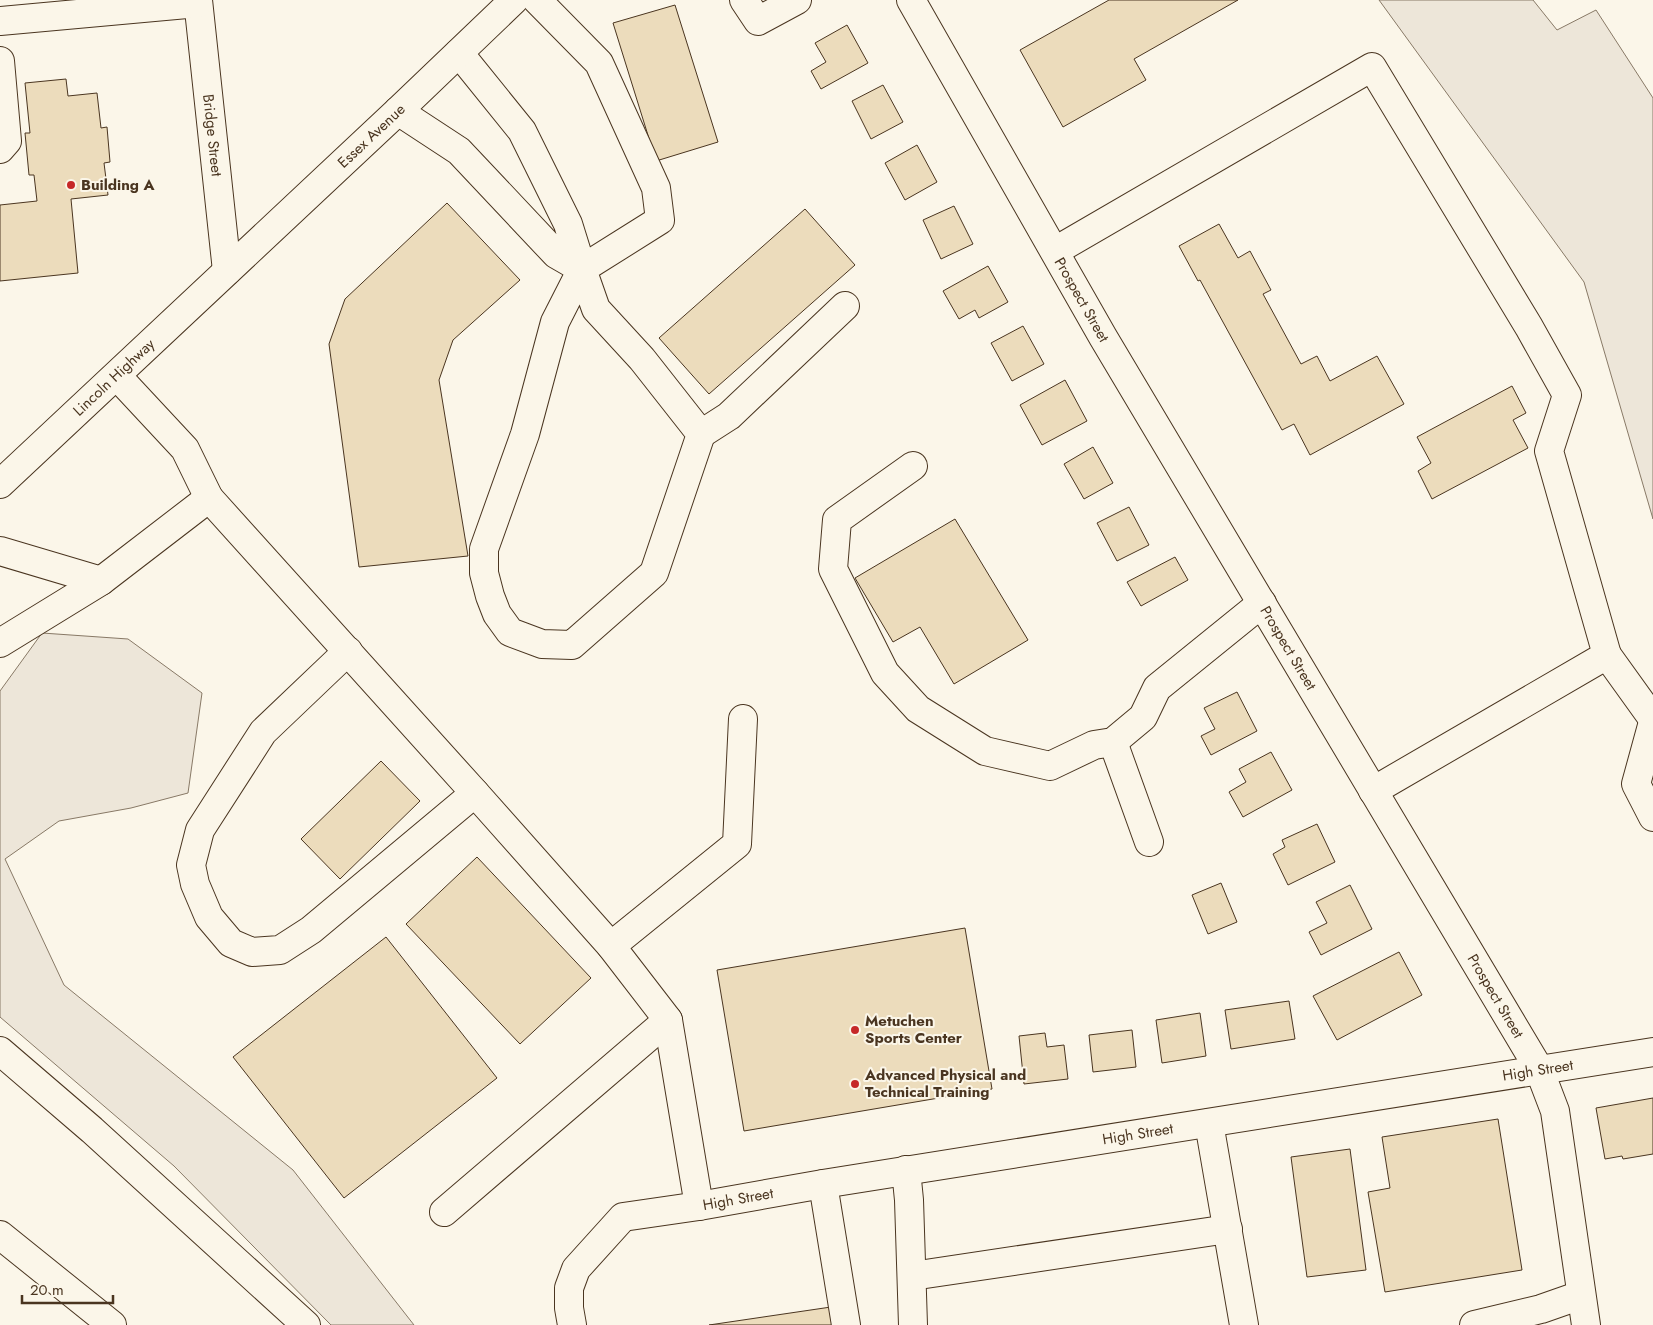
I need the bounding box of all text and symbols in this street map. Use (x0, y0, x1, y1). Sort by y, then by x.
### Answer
street label: Bridge Street (197, 93, 228, 178)
street label: Essex Avenue (333, 99, 410, 173)
place label: Building A (81, 174, 155, 196)
marker: Building A (65, 179, 77, 191)
street label: Prospect Street (1049, 253, 1115, 347)
street label: Lincoln Highway (68, 333, 160, 421)
street label: Prospect Street (1255, 602, 1322, 695)
street label: Prospect Street (1462, 950, 1529, 1043)
place label: Metuchen Sports Center (865, 1010, 963, 1049)
marker: Metuchen Sports Center (849, 1024, 861, 1036)
street label: High Street (1501, 1054, 1575, 1087)
place label: Advanced Physical and Technical Training (864, 1064, 1026, 1103)
marker: Advanced Physical and Technical Training (849, 1078, 861, 1090)
street label: High Street (1101, 1117, 1175, 1150)
street label: High Street (701, 1182, 775, 1216)
scale bar (22, 1272, 114, 1304)
text: 20 m (30, 1279, 64, 1301)

